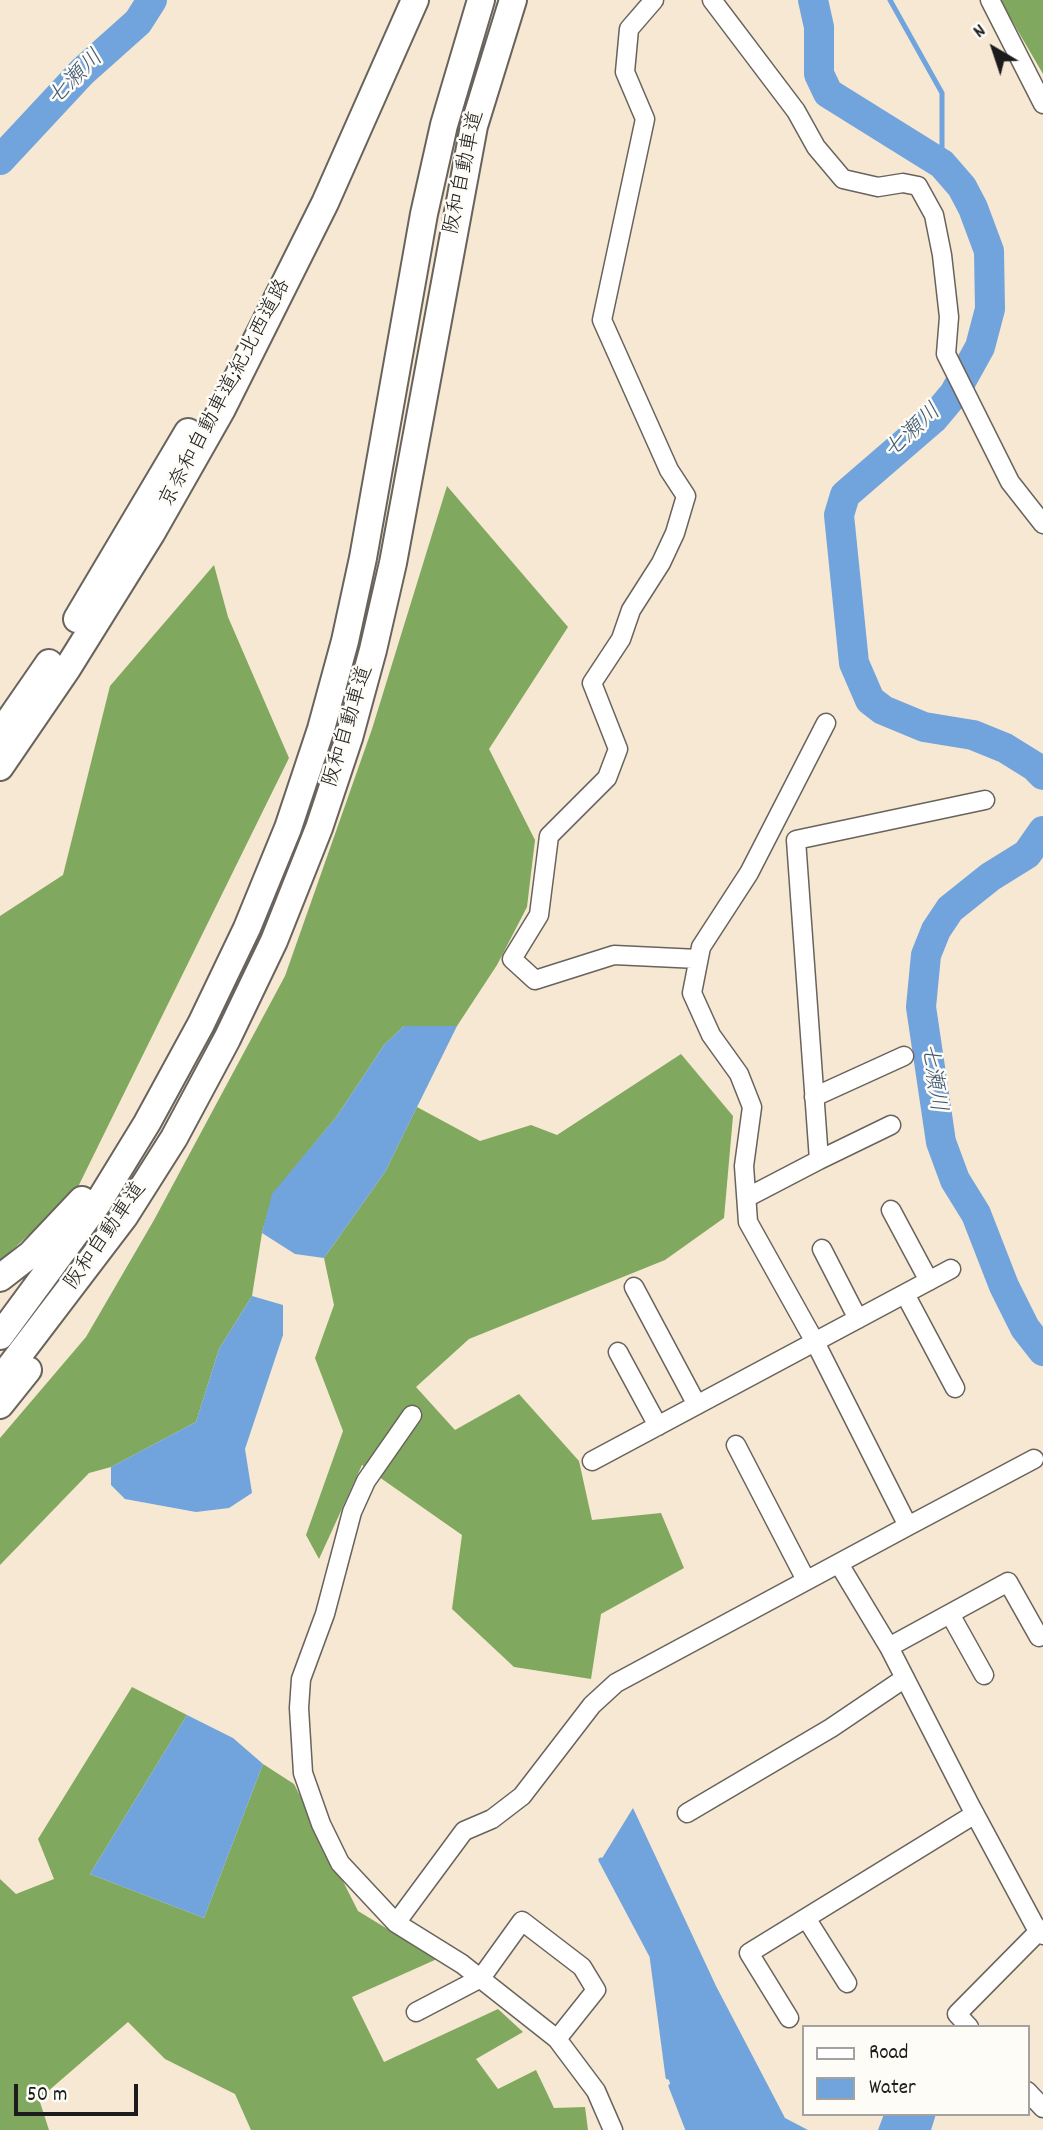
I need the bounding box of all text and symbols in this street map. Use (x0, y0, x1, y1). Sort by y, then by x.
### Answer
north arrow (959, 14, 1029, 84)
text: N (968, 19, 993, 46)
water label: 七瀬川 (43, 46, 111, 114)
street label: 阪和自動車道 (441, 109, 491, 237)
street label: 京奈和自動車道;紀北西道路 (156, 275, 298, 513)
water label: 七瀬川 (879, 399, 949, 467)
street label: 阪和自動車道 (320, 663, 380, 791)
water label: 七瀬川 (913, 1042, 949, 1114)
street label: 阪和自動車道 (61, 1178, 153, 1296)
legend (802, 2025, 1029, 2116)
text: Road (869, 2039, 908, 2069)
scale bar (18, 2070, 142, 2114)
text: Water (869, 2074, 916, 2104)
text: 50 m (27, 2081, 67, 2111)

